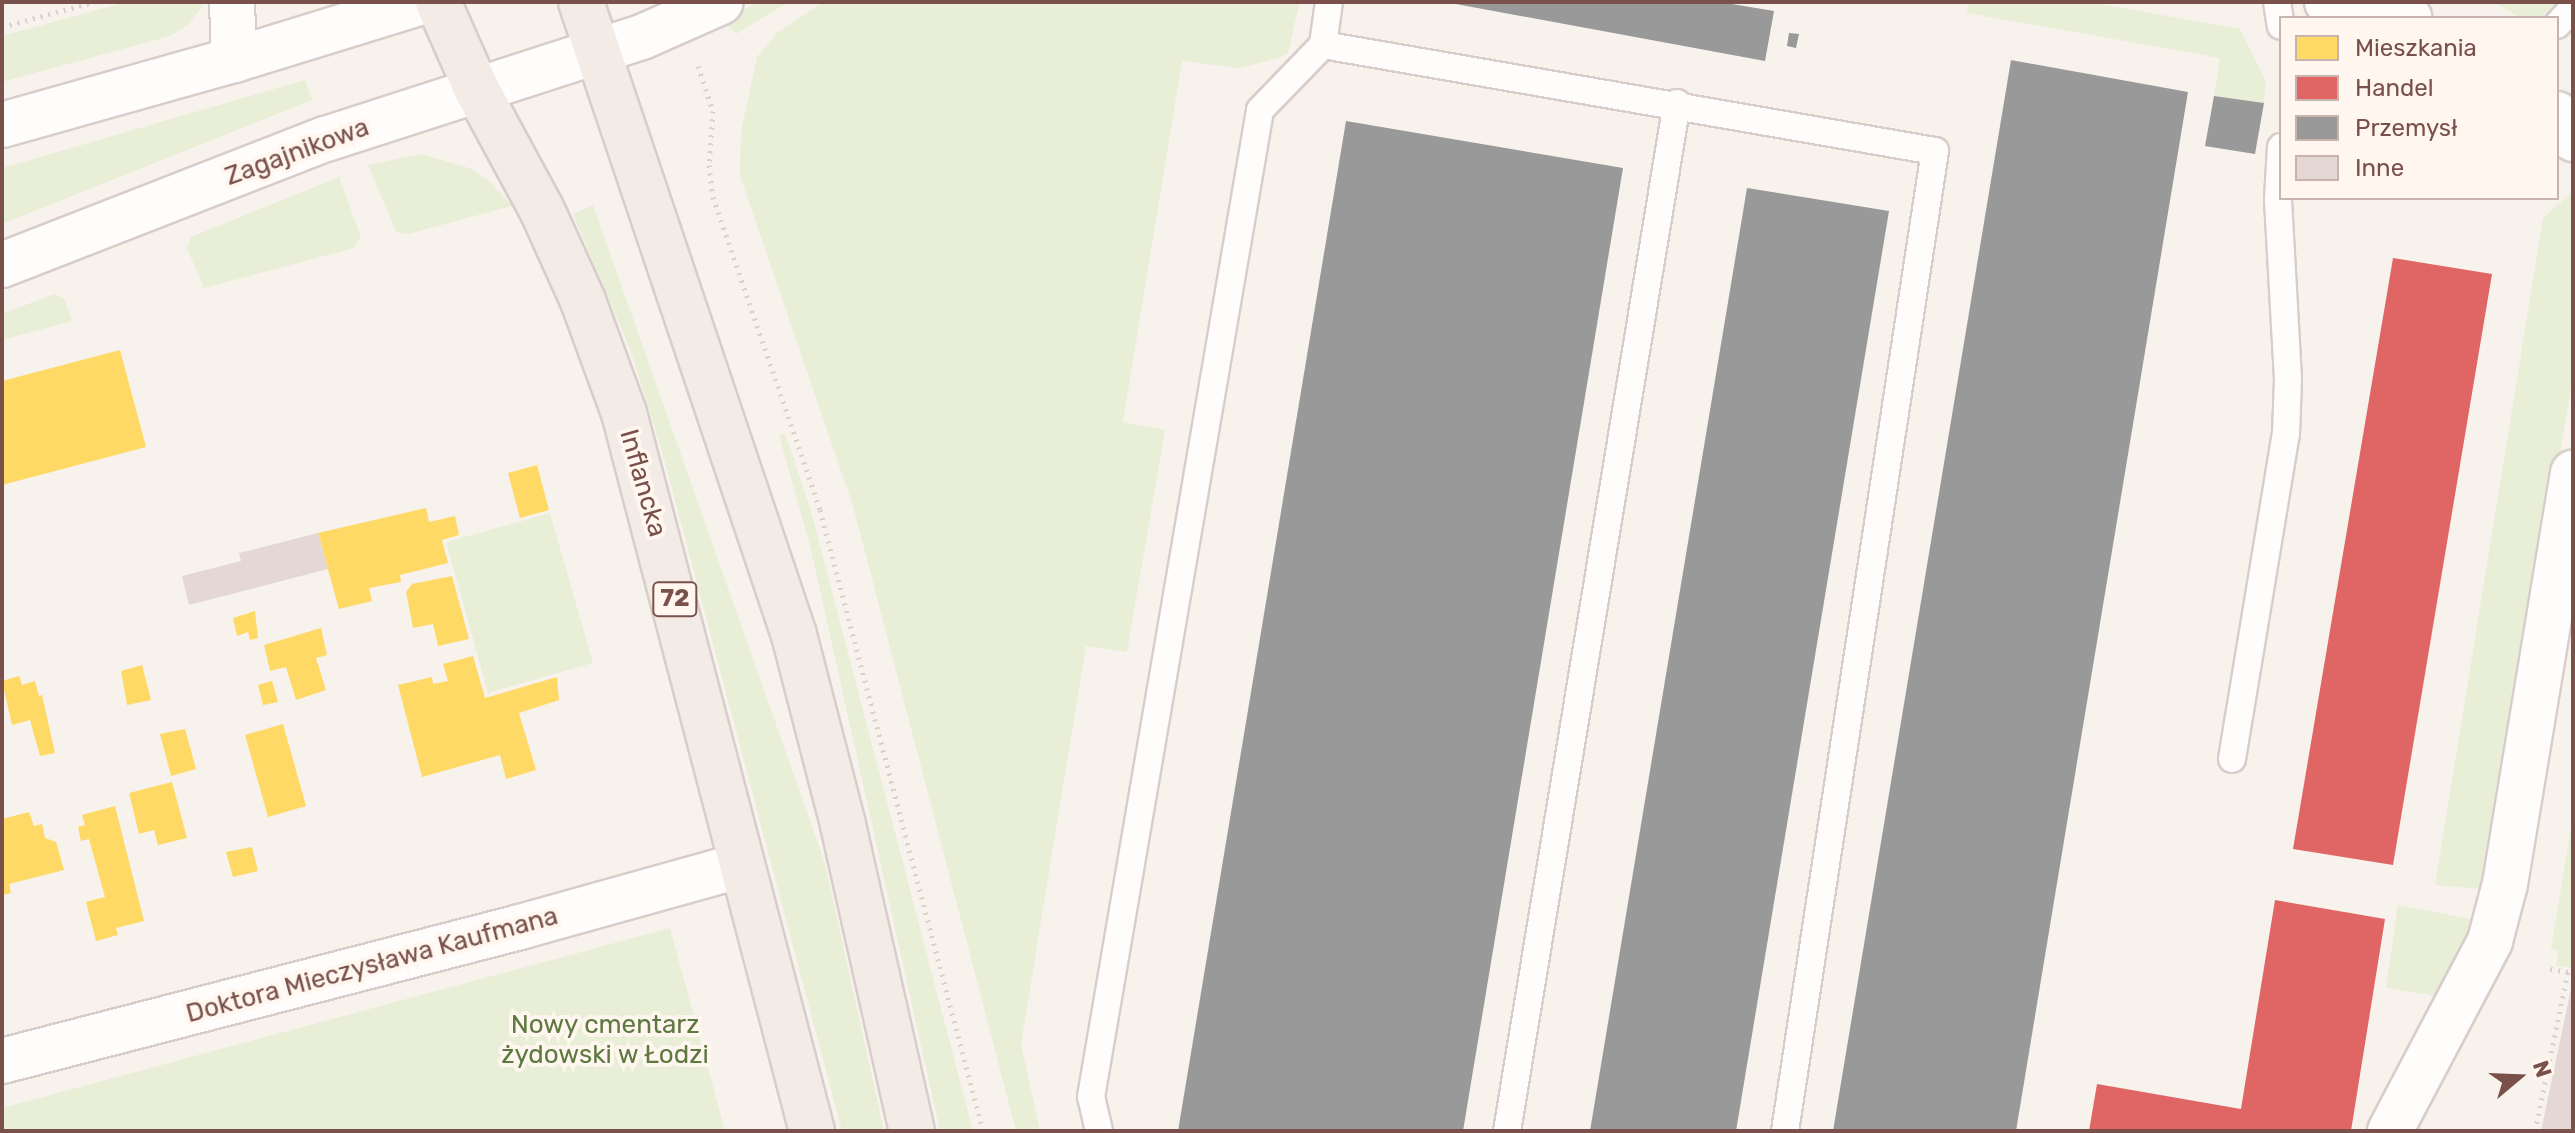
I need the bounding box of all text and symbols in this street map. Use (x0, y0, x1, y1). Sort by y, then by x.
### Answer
legend (2279, 16, 2559, 200)
text: Mieszkania (2355, 34, 2477, 62)
text: Handel (2355, 74, 2433, 102)
street label: Zagajnikowa (221, 112, 373, 192)
text: Przemysł (2355, 114, 2458, 142)
text: Inne (2355, 154, 2404, 182)
street label: Inflancka (613, 426, 673, 540)
road number: 72 (651, 579, 699, 619)
street label: Doktora Mieczysława Kaufmana (183, 900, 561, 1030)
park label: Nowy cmentarz żydowski w Łodzi (501, 1009, 709, 1070)
north arrow (2479, 1037, 2559, 1117)
text: N (2527, 1057, 2558, 1081)

